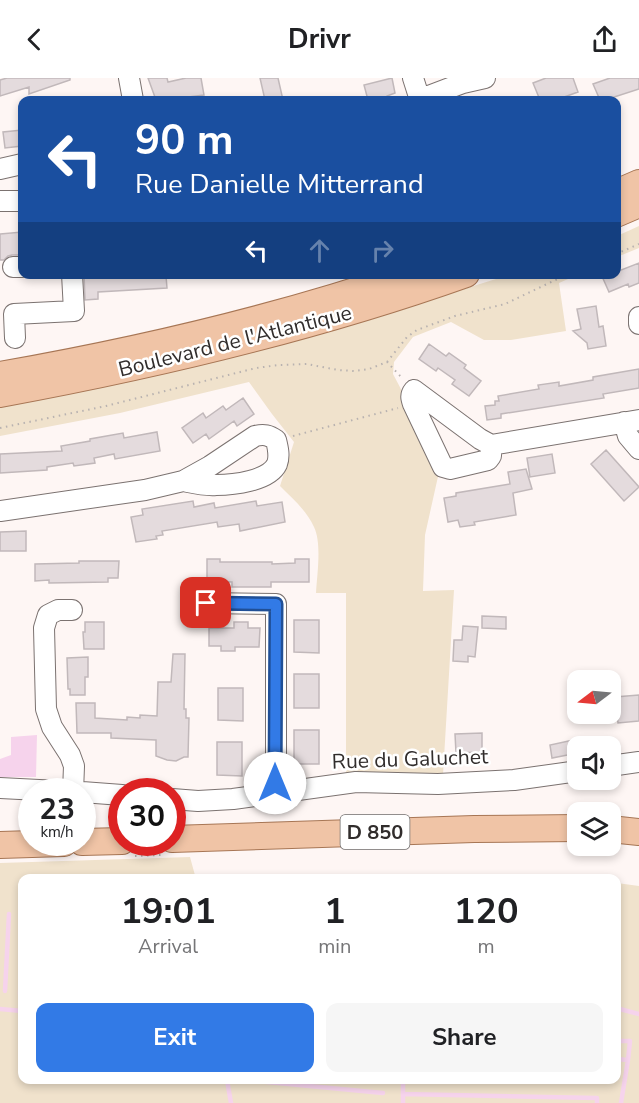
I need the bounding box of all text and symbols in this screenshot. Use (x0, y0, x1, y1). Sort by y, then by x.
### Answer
text: Drivr (288, 21, 351, 58)
icon: back (18, 23, 51, 56)
icon: share (588, 23, 621, 56)
text: 90 m (135, 112, 234, 169)
icon: left (36, 120, 114, 198)
text: Rue Danielle Mitterrand (135, 166, 424, 203)
icon: left (240, 234, 273, 267)
icon: ahead (303, 234, 336, 267)
icon: right (366, 234, 399, 267)
street label: Boulevard de l'Atlantique (115, 298, 355, 384)
pin (180, 577, 231, 628)
icon: arrive (189, 586, 222, 619)
north arrow (567, 670, 621, 724)
map controls (567, 670, 621, 856)
button: sound (567, 736, 621, 790)
street label: Rue du Galuchet (331, 742, 489, 776)
position arrow (243, 751, 307, 815)
speed limit sign: 30 (108, 778, 186, 856)
text: 23 (39, 789, 75, 830)
button: layers (567, 802, 621, 856)
road number: D 850 (340, 815, 410, 849)
text: km/h (40, 822, 74, 842)
text: 19:01 (120, 887, 216, 936)
text: 1 (324, 887, 346, 936)
text: 120 (454, 887, 519, 936)
text: Arrival (138, 933, 198, 960)
text: min (318, 933, 351, 960)
text: m (478, 933, 495, 960)
button: Exit (36, 1003, 314, 1072)
button: Share (326, 1003, 603, 1072)

